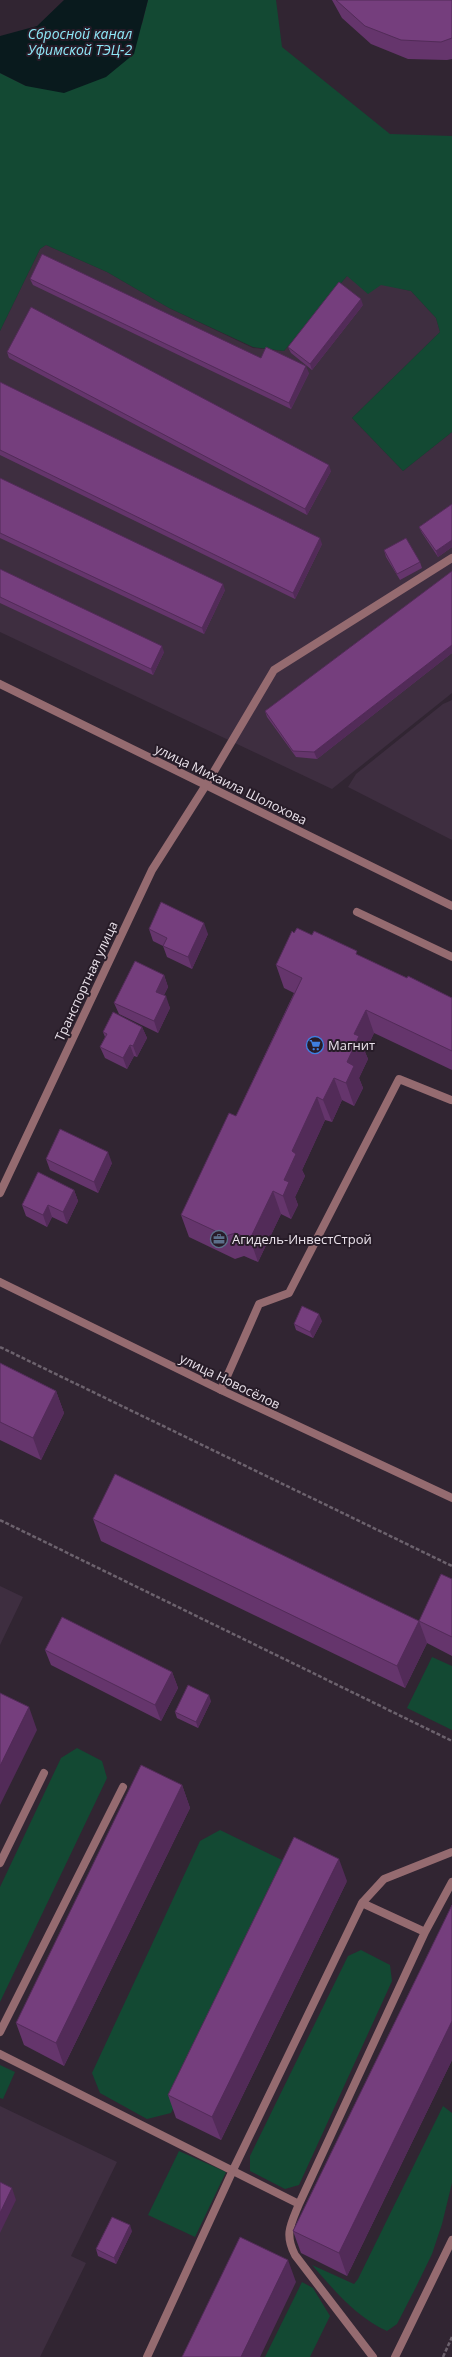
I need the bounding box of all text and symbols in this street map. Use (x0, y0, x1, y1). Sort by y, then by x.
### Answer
water label: Сбросной канал Уфимской ТЭЦ-2 (27, 24, 133, 59)
street label: улица Михаила Шолохова (152, 739, 310, 829)
street label: Транспортная улица (50, 918, 122, 1044)
supermarket icon: Магнит (305, 1035, 325, 1055)
place label: Магнит (328, 1036, 375, 1054)
office icon: Агидель-ИнвестСтрой (209, 1229, 229, 1249)
place label: Агидель-ИнвестСтрой (232, 1230, 372, 1248)
street label: улица Новосёлов (177, 1349, 283, 1413)

